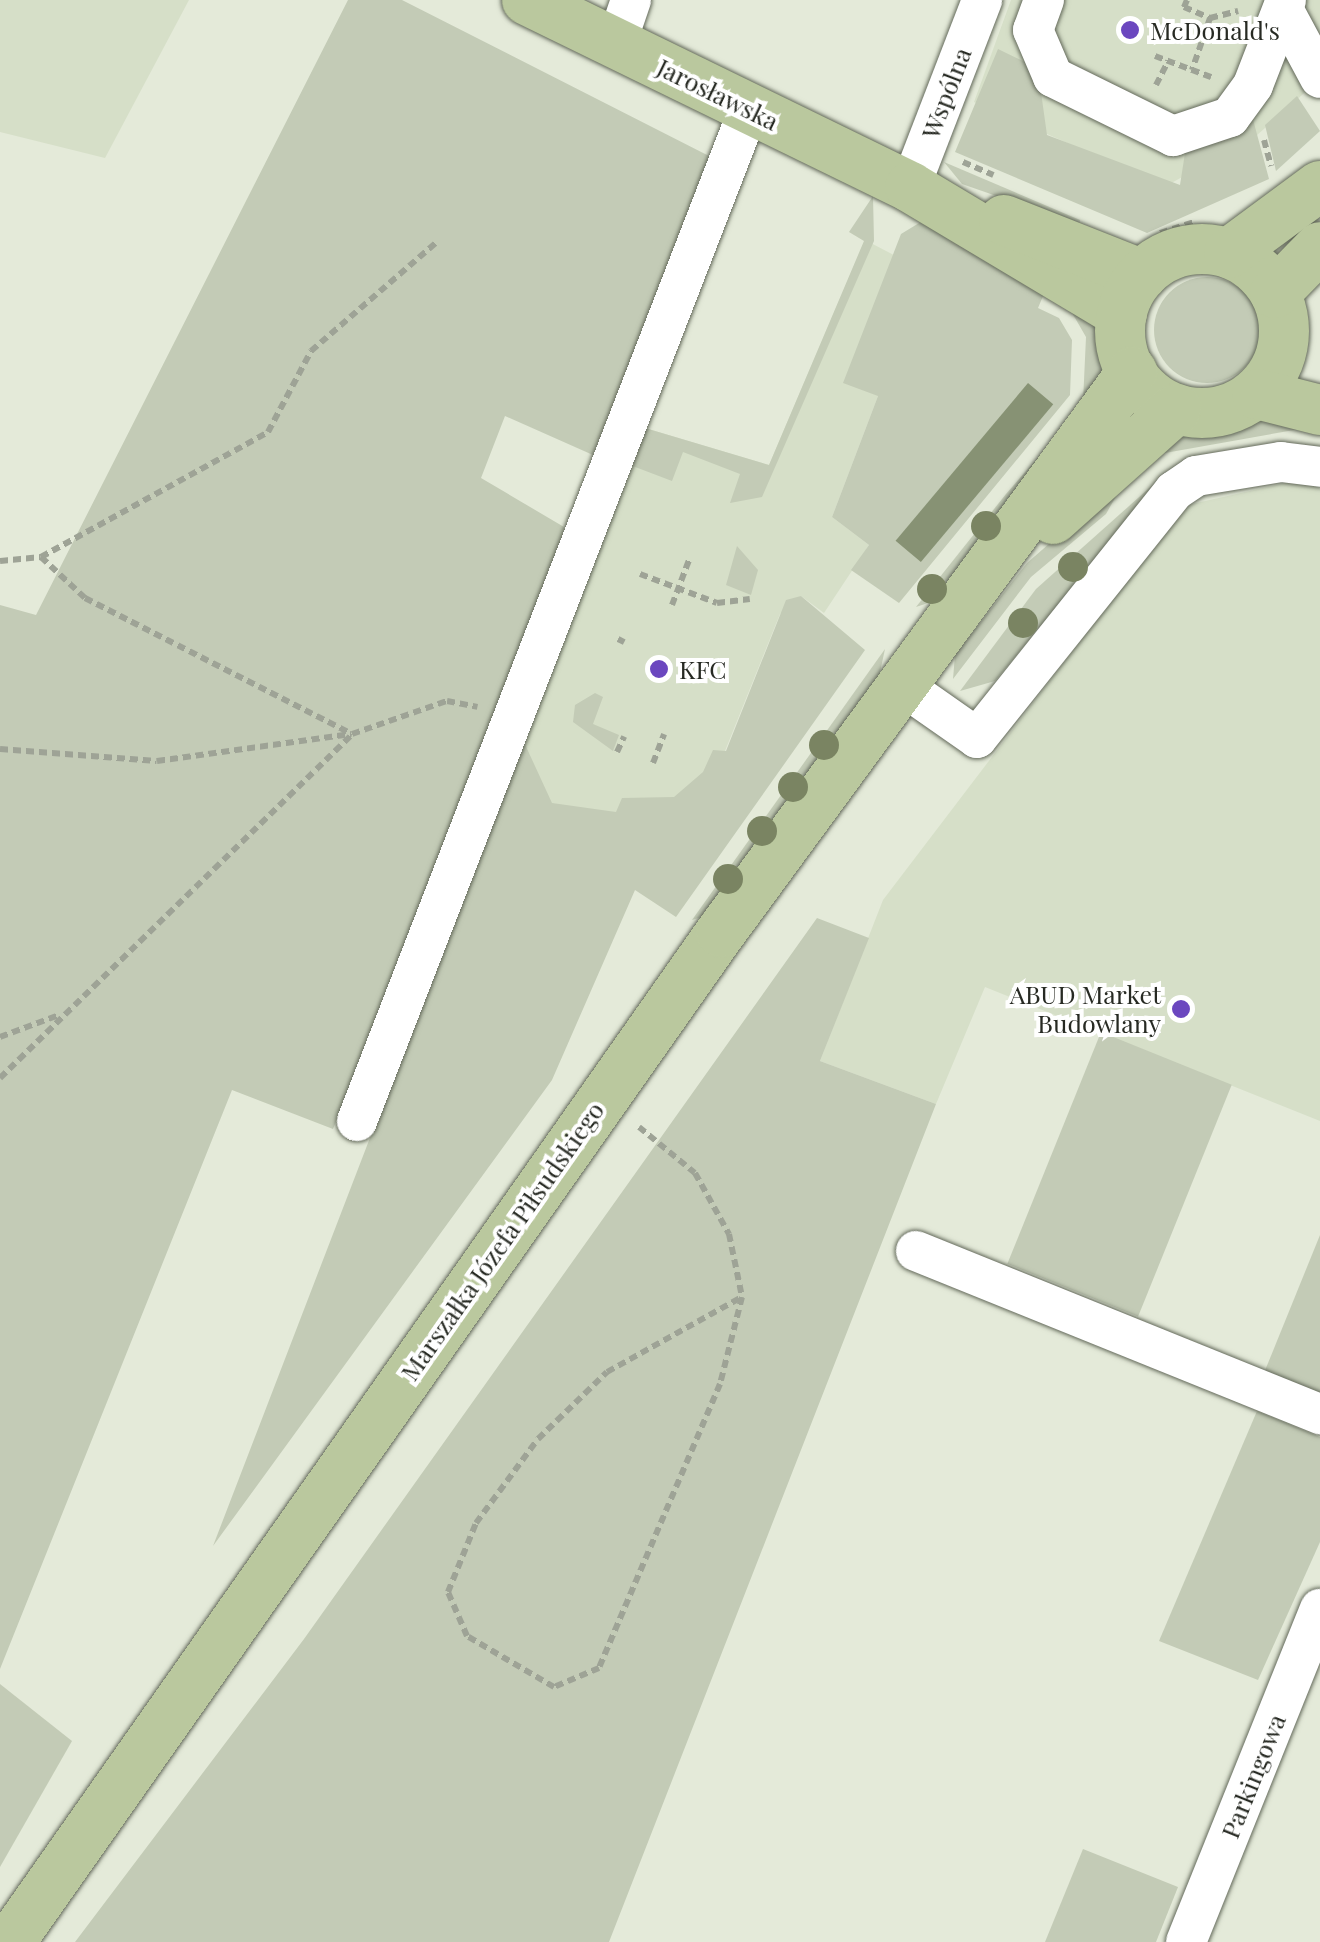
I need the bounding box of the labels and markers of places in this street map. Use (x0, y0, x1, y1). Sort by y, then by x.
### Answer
place label: McDonald's (1150, 15, 1280, 45)
marker: McDonald's (1119, 19, 1141, 41)
place label: KFC (679, 654, 727, 684)
marker: KFC (648, 658, 670, 680)
place label: ABUD Market Budowlany (1010, 980, 1161, 1039)
marker: ABUD Market Budowlany (1170, 998, 1192, 1020)

